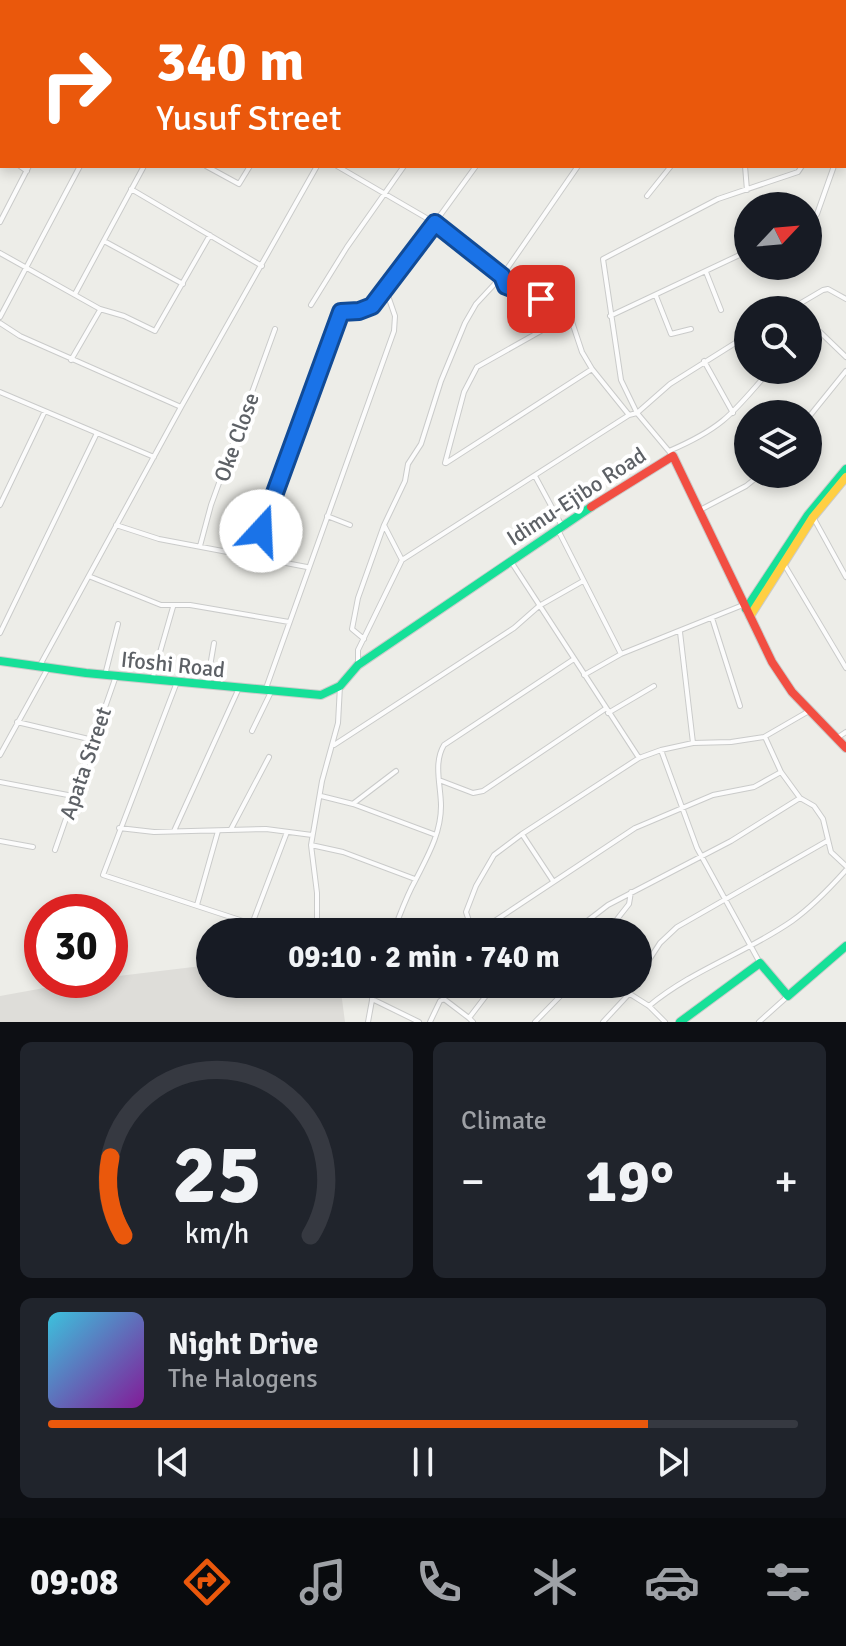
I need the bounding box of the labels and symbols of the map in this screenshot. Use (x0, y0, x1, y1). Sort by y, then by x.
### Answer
north arrow (734, 192, 822, 280)
pin (507, 265, 575, 333)
street label: Oke Close (208, 389, 265, 485)
street label: Idimu-Ejibo Road (501, 441, 651, 552)
position arrow (219, 489, 303, 573)
street label: Ifoshi Road (120, 646, 226, 683)
street label: Apata Street (54, 703, 117, 823)
speed limit sign: 30 (24, 894, 128, 998)

